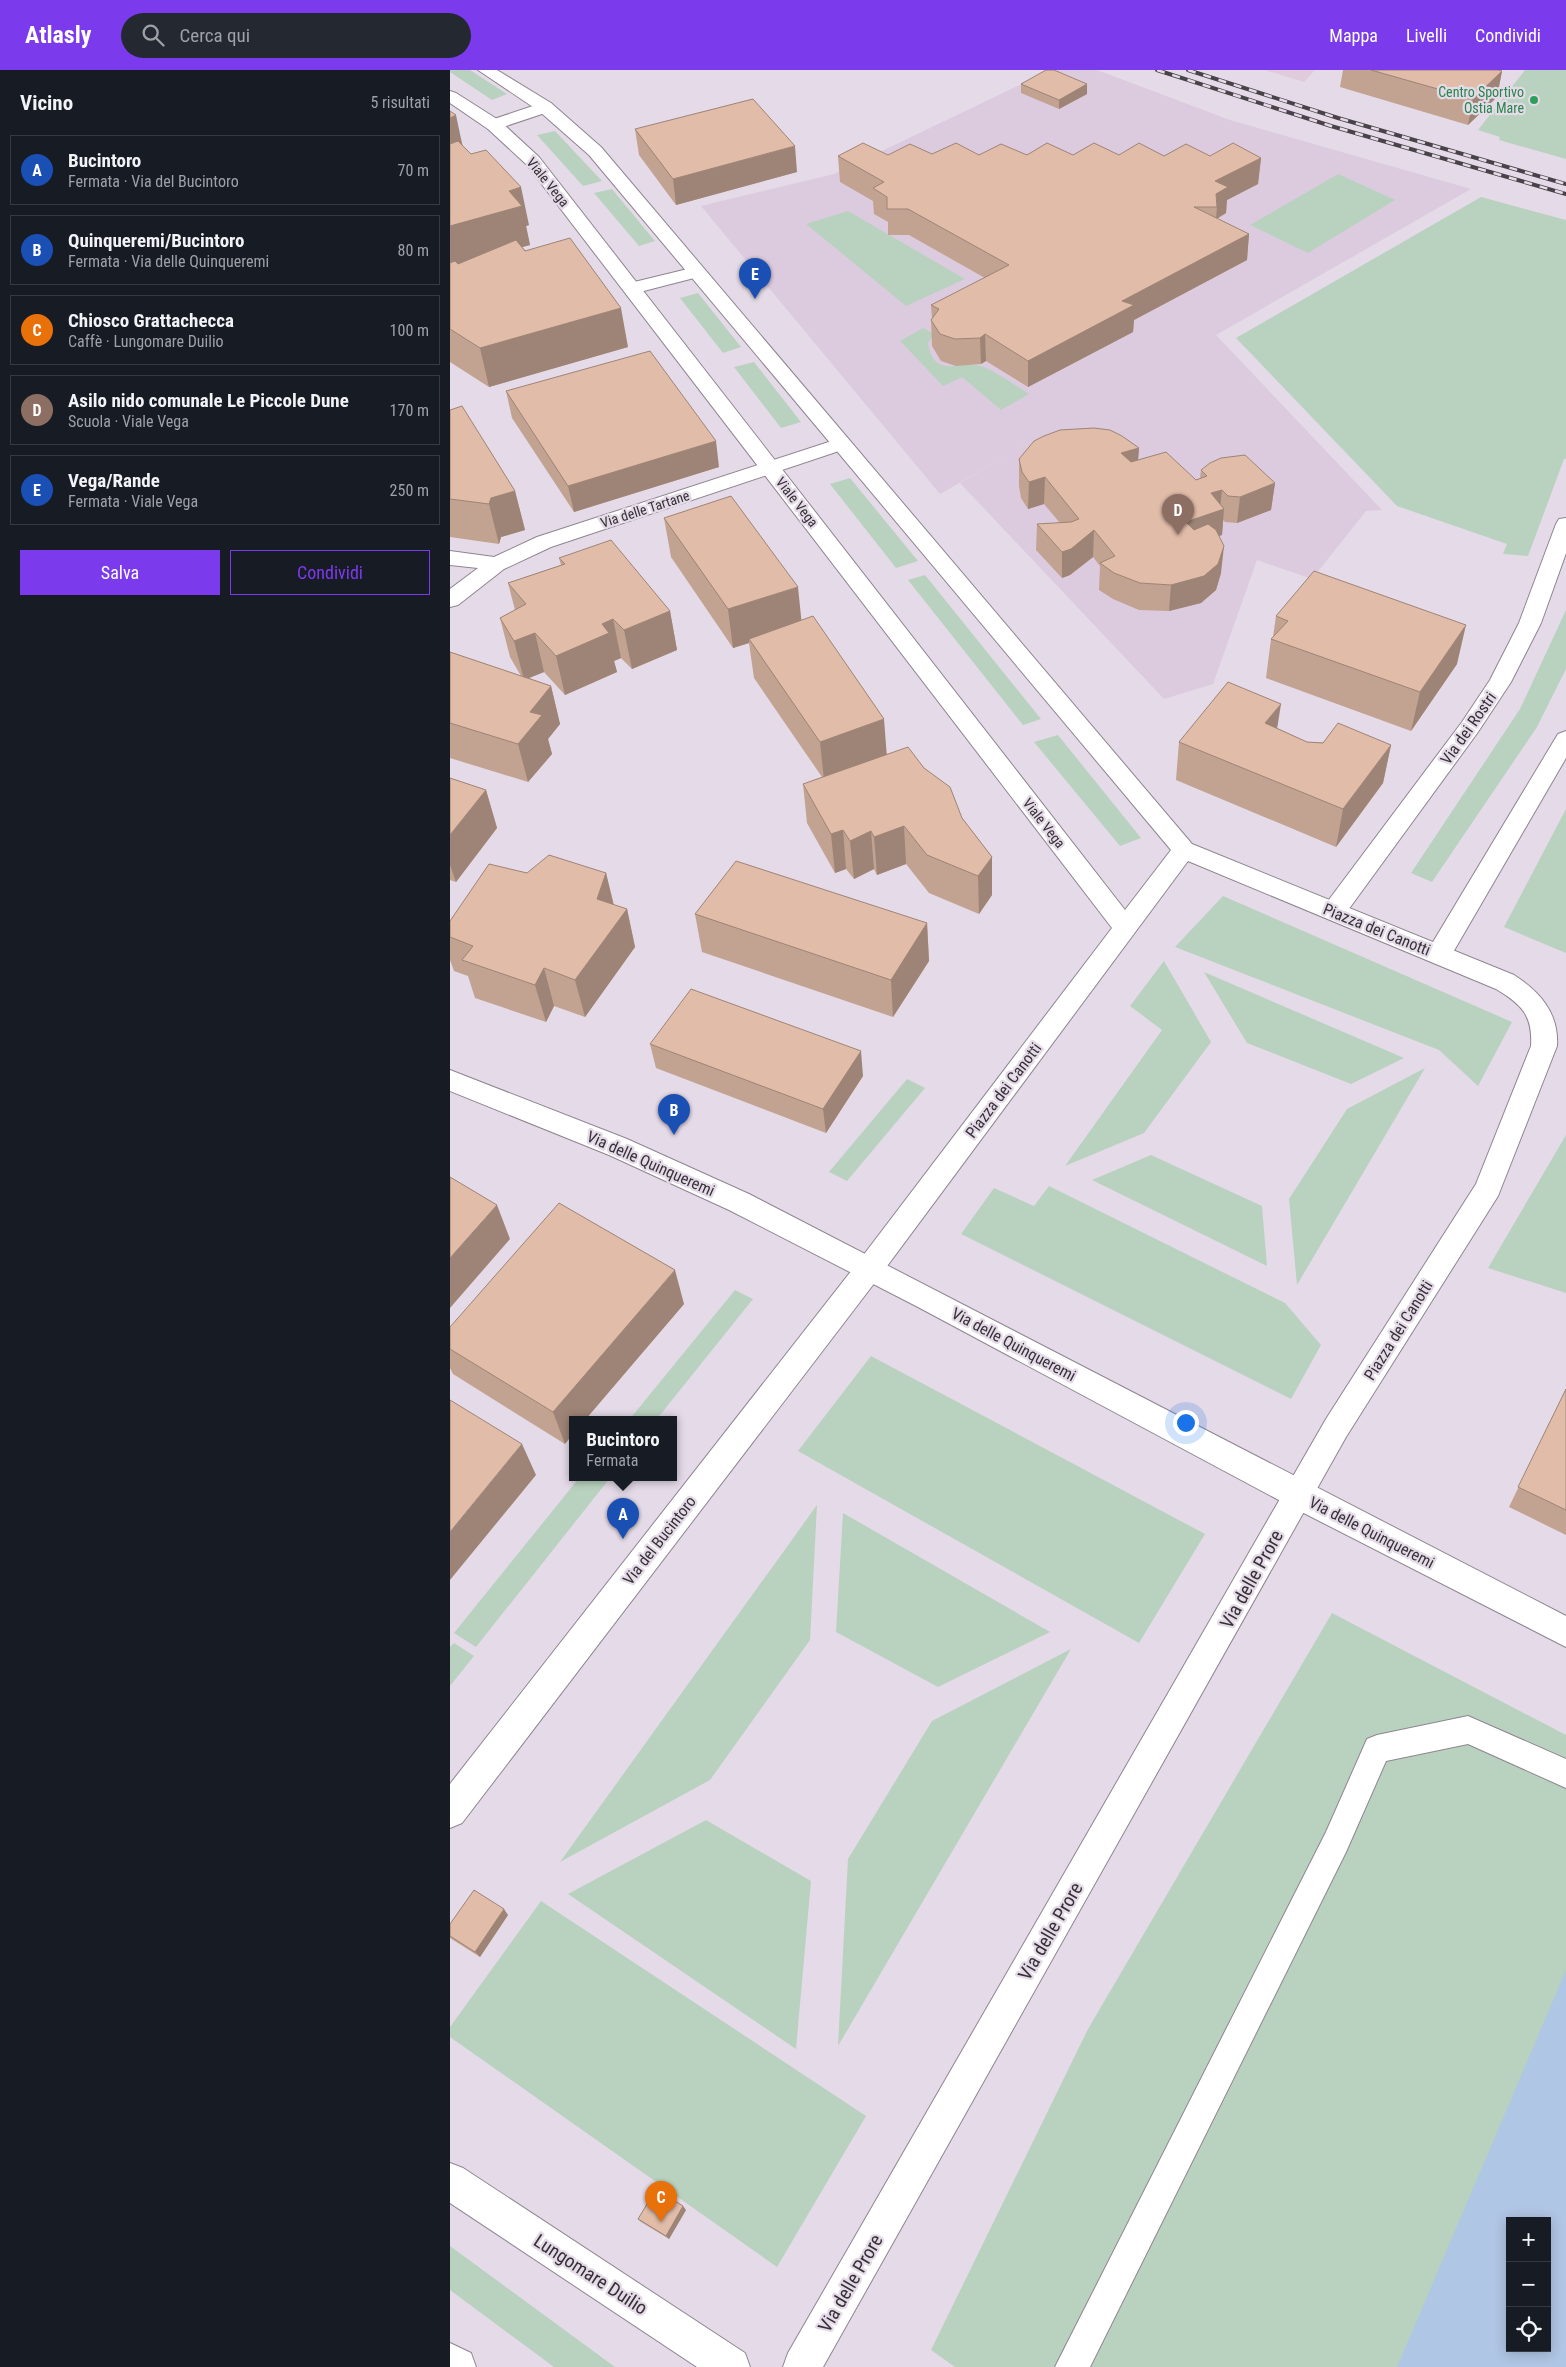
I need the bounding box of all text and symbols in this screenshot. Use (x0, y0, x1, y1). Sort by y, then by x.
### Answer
search box (121, 13, 471, 58)
text: Atlasly (25, 21, 91, 49)
icon: search (139, 21, 167, 49)
text: Cerca qui (179, 24, 250, 47)
text: Mappa (1329, 25, 1378, 46)
text: Livelli (1406, 25, 1447, 46)
text: Condividi (1475, 25, 1541, 46)
place label: Centro Sportivo Ostia Mare (1438, 84, 1524, 116)
text: Vicino (20, 91, 73, 115)
text: 5 risultati (370, 93, 430, 112)
marker: Centro Sportivo Ostia Mare (1528, 94, 1540, 106)
text: Bucintoro (68, 149, 141, 172)
street label: Viale Vega (523, 154, 573, 210)
text: A (32, 161, 42, 180)
text: 70 m (397, 161, 429, 180)
text: Fermata · Via del Bucintoro (68, 172, 239, 191)
text: Quinqueremi/Bucintoro (68, 229, 245, 252)
text: B (33, 241, 41, 260)
text: 80 m (397, 241, 429, 260)
text: Fermata · Via delle Quinqueremi (68, 252, 269, 271)
pin: E (739, 258, 771, 299)
text: Chiosco Grattachecca (68, 309, 234, 332)
text: C (32, 321, 42, 340)
text: 100 m (390, 321, 429, 340)
text: Caffè · Lungomare Duilio (68, 332, 224, 351)
text: Asilo nido comunale Le Piccole Dune (68, 389, 349, 412)
text: D (32, 401, 42, 420)
text: 170 m (390, 401, 429, 420)
text: Scuola · Viale Vega (68, 412, 189, 431)
text: Vega/Rande (68, 469, 160, 492)
street label: Viale Vega (773, 474, 821, 530)
text: E (33, 481, 41, 500)
text: 250 m (390, 481, 429, 500)
street label: Via delle Tartane (599, 487, 692, 531)
text: Fermata · Viale Vega (68, 492, 198, 511)
pin: D (1162, 494, 1194, 535)
button: Salva (20, 550, 220, 595)
button: Condividi (230, 550, 430, 595)
street label: Via dei Rostri (1437, 688, 1500, 768)
street label: Viale Vega (1020, 795, 1068, 851)
street label: Piazza dei Canotti (1320, 899, 1433, 960)
street label: Piazza dei Canotti (961, 1039, 1045, 1142)
pin: B (658, 1094, 690, 1135)
street label: Via delle Quinqueremi (584, 1127, 718, 1200)
street label: Piazza dei Canotti (1360, 1277, 1437, 1384)
street label: Via delle Quinqueremi (948, 1304, 1079, 1385)
your location (1173, 1410, 1199, 1436)
popup (569, 1416, 677, 1481)
text: Bucintoro (586, 1428, 660, 1451)
text: Fermata (586, 1451, 638, 1470)
street label: Via del Bucintoro (619, 1492, 700, 1588)
street label: Via delle Quinqueremi (1306, 1493, 1438, 1572)
pin: A (607, 1498, 639, 1539)
street label: Via delle Prore (1215, 1526, 1288, 1632)
street label: Via delle Prore (1013, 1878, 1088, 1984)
pin: C (645, 2181, 677, 2222)
map controls (1506, 2217, 1551, 2352)
button: + (1506, 2217, 1551, 2262)
street label: Lungomare Duilio (530, 2229, 652, 2320)
street label: Via delle Prore (813, 2230, 888, 2336)
button: − (1506, 2262, 1551, 2307)
button: locate (1506, 2307, 1551, 2352)

